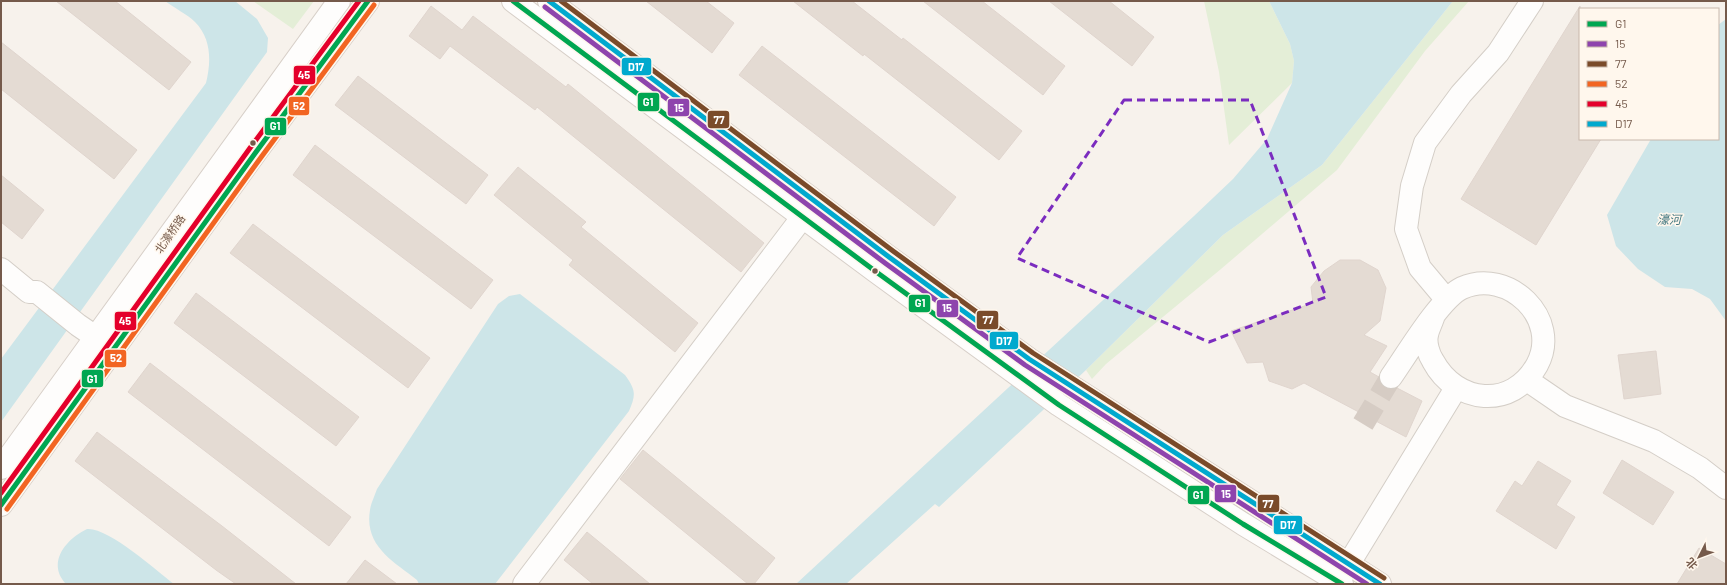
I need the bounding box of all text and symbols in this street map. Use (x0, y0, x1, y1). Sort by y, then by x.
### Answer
legend (1579, 8, 1719, 140)
text: G1 (1615, 16, 1627, 30)
text: 15 (1615, 36, 1625, 50)
text: 77 (1615, 56, 1627, 70)
line badge: D17 (621, 57, 652, 76)
text: D17 (628, 60, 645, 73)
line badge: 45 (293, 65, 316, 85)
text: 45 (298, 68, 310, 81)
text: 52 (1615, 76, 1628, 90)
line badge: G1 (637, 92, 660, 112)
text: G1 (643, 95, 653, 108)
line badge: 52 (288, 96, 310, 116)
text: 45 (1615, 96, 1628, 110)
line badge: 15 (667, 98, 690, 117)
text: 52 (293, 99, 305, 112)
text: 15 (674, 101, 684, 114)
line badge: 77 (707, 110, 730, 129)
text: 77 (714, 113, 725, 126)
text: D17 (1615, 116, 1633, 130)
line badge: G1 (264, 117, 287, 136)
text: G1 (270, 119, 280, 132)
unlabelled marker (248, 138, 258, 148)
street label: 北濠桥路 (152, 212, 188, 255)
water label: 濠河 (1657, 212, 1683, 226)
unlabelled marker (870, 266, 880, 276)
line badge: G1 (908, 294, 931, 313)
text: G1 (915, 296, 925, 309)
line badge: 15 (936, 299, 959, 318)
text: 15 (942, 301, 952, 314)
line badge: 77 (976, 310, 999, 330)
line badge: 45 (114, 311, 137, 331)
text: 77 (983, 313, 994, 326)
text: 45 (119, 314, 131, 327)
line badge: D17 (989, 331, 1019, 350)
text: D17 (996, 334, 1013, 347)
line badge: 52 (104, 349, 127, 368)
text: 52 (110, 351, 122, 364)
line badge: G1 (81, 369, 104, 388)
text: G1 (87, 372, 97, 385)
line badge: 15 (1214, 484, 1237, 503)
line badge: G1 (1187, 485, 1210, 505)
text: 15 (1221, 487, 1231, 500)
text: G1 (1193, 488, 1203, 501)
line badge: 77 (1257, 494, 1280, 513)
text: 77 (1263, 497, 1274, 510)
line badge: D17 (1273, 515, 1303, 535)
text: D17 (1280, 518, 1297, 531)
north arrow (1679, 537, 1719, 577)
text: 北 (1683, 556, 1700, 572)

